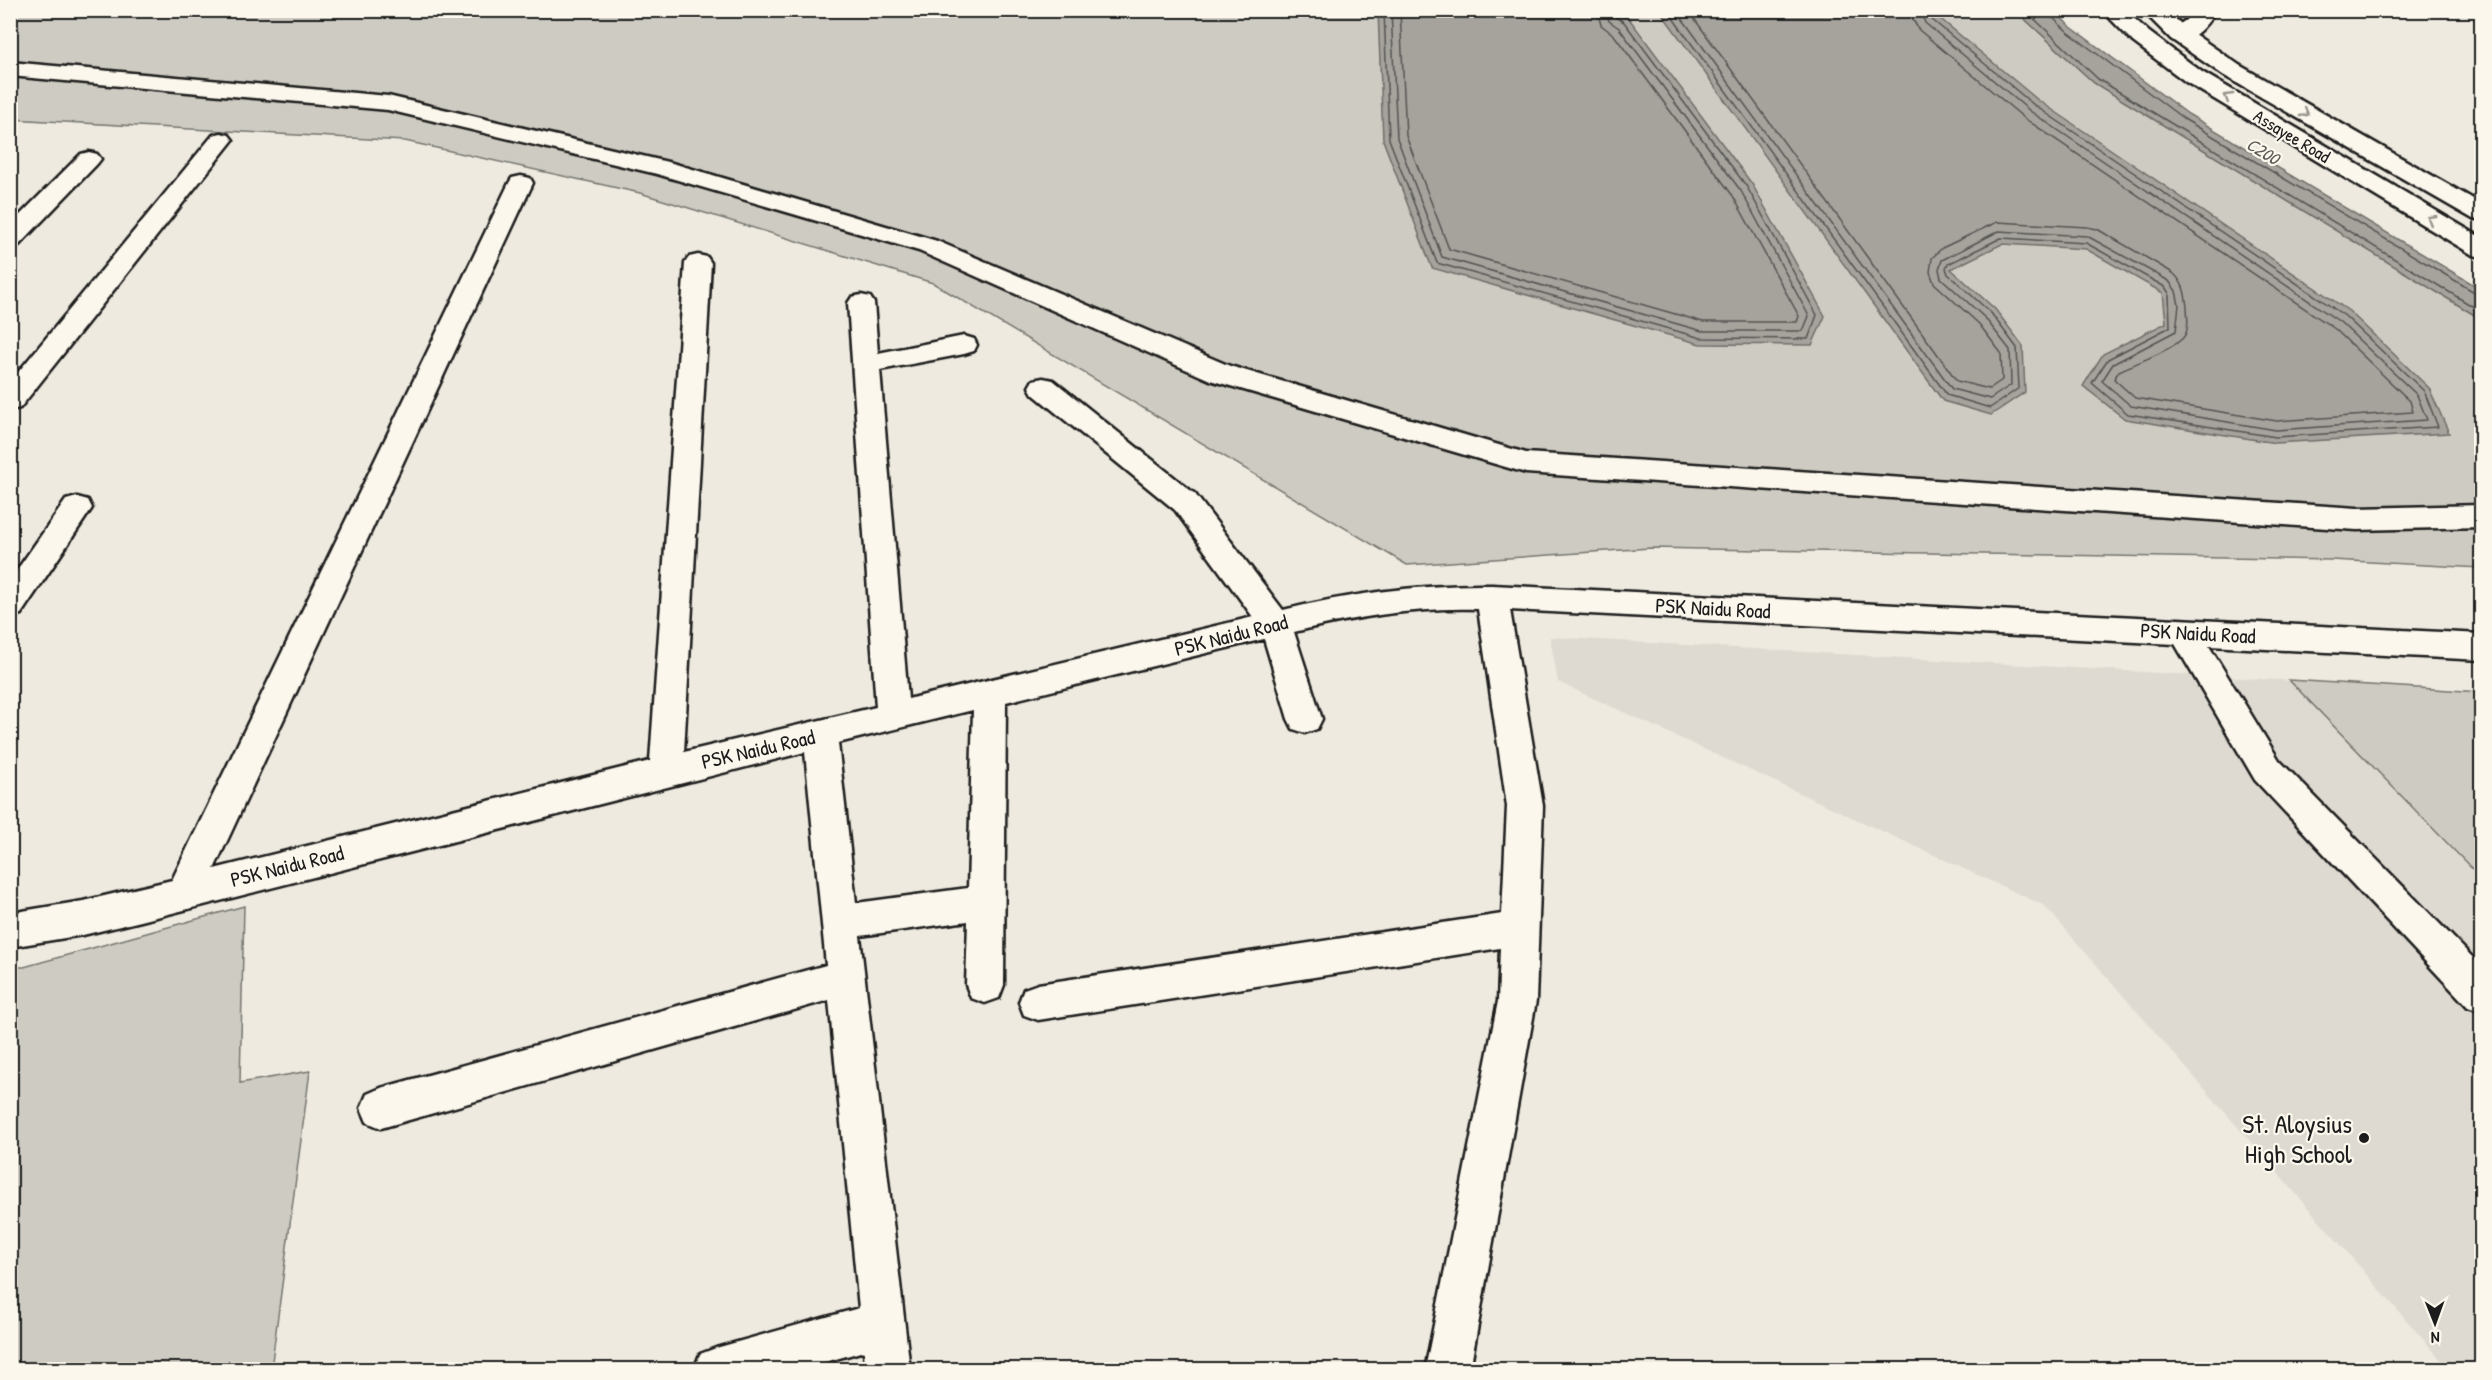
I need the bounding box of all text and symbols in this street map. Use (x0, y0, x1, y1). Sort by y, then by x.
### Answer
one-way arrow (2224, 93, 2234, 105)
street label: Assayee Road (2249, 103, 2335, 169)
one-way arrow (2299, 105, 2309, 117)
water label: C200 (2242, 131, 2286, 172)
one-way arrow (2427, 215, 2437, 226)
street label: PSK Naidu Road (1655, 590, 1771, 626)
street label: PSK Naidu Road (1171, 607, 1291, 663)
street label: PSK Naidu Road (2140, 615, 2256, 651)
street label: PSK Naidu Road (698, 722, 818, 776)
street label: PSK Naidu Road (227, 838, 347, 894)
place label: St. Aloysius High School (2242, 1106, 2352, 1171)
marker: St. Aloysius High School (2357, 1131, 2371, 1145)
north arrow (2405, 1293, 2465, 1353)
text: N (2430, 1327, 2440, 1349)

